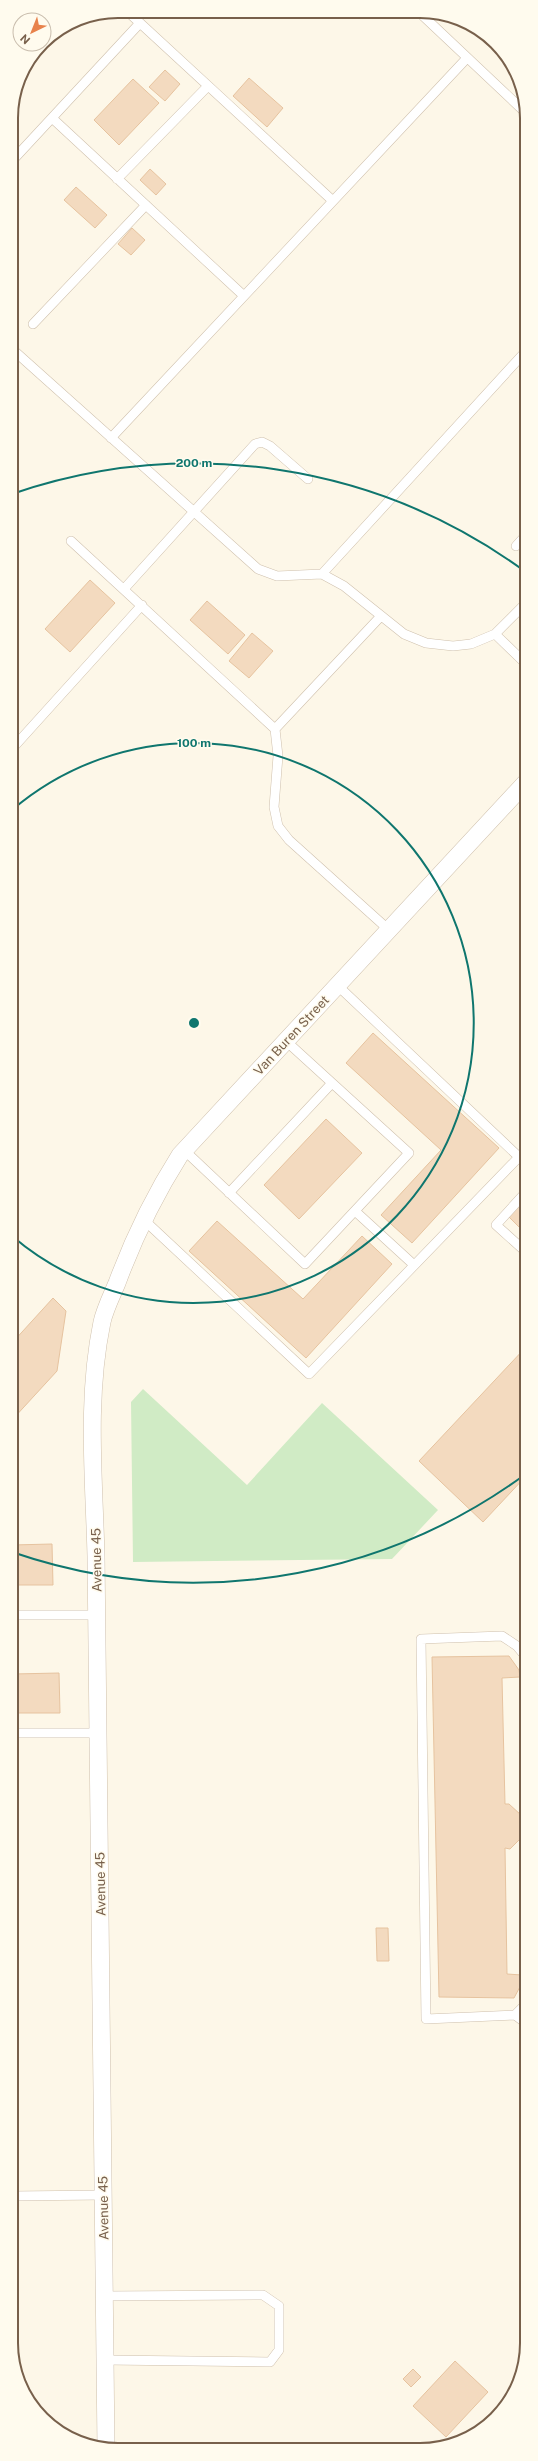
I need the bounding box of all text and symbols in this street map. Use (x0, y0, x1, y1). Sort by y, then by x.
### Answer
north arrow (12, 12, 52, 52)
text: N (18, 32, 32, 47)
text: 200 m (176, 456, 212, 470)
text: 100 m (177, 736, 211, 750)
street label: Van Buren Street (251, 992, 332, 1078)
centre of rings (187, 1016, 201, 1030)
street label: Avenue 45 (88, 1528, 105, 1592)
street label: Avenue 45 (92, 1852, 109, 1916)
street label: Avenue 45 (95, 2176, 112, 2240)

